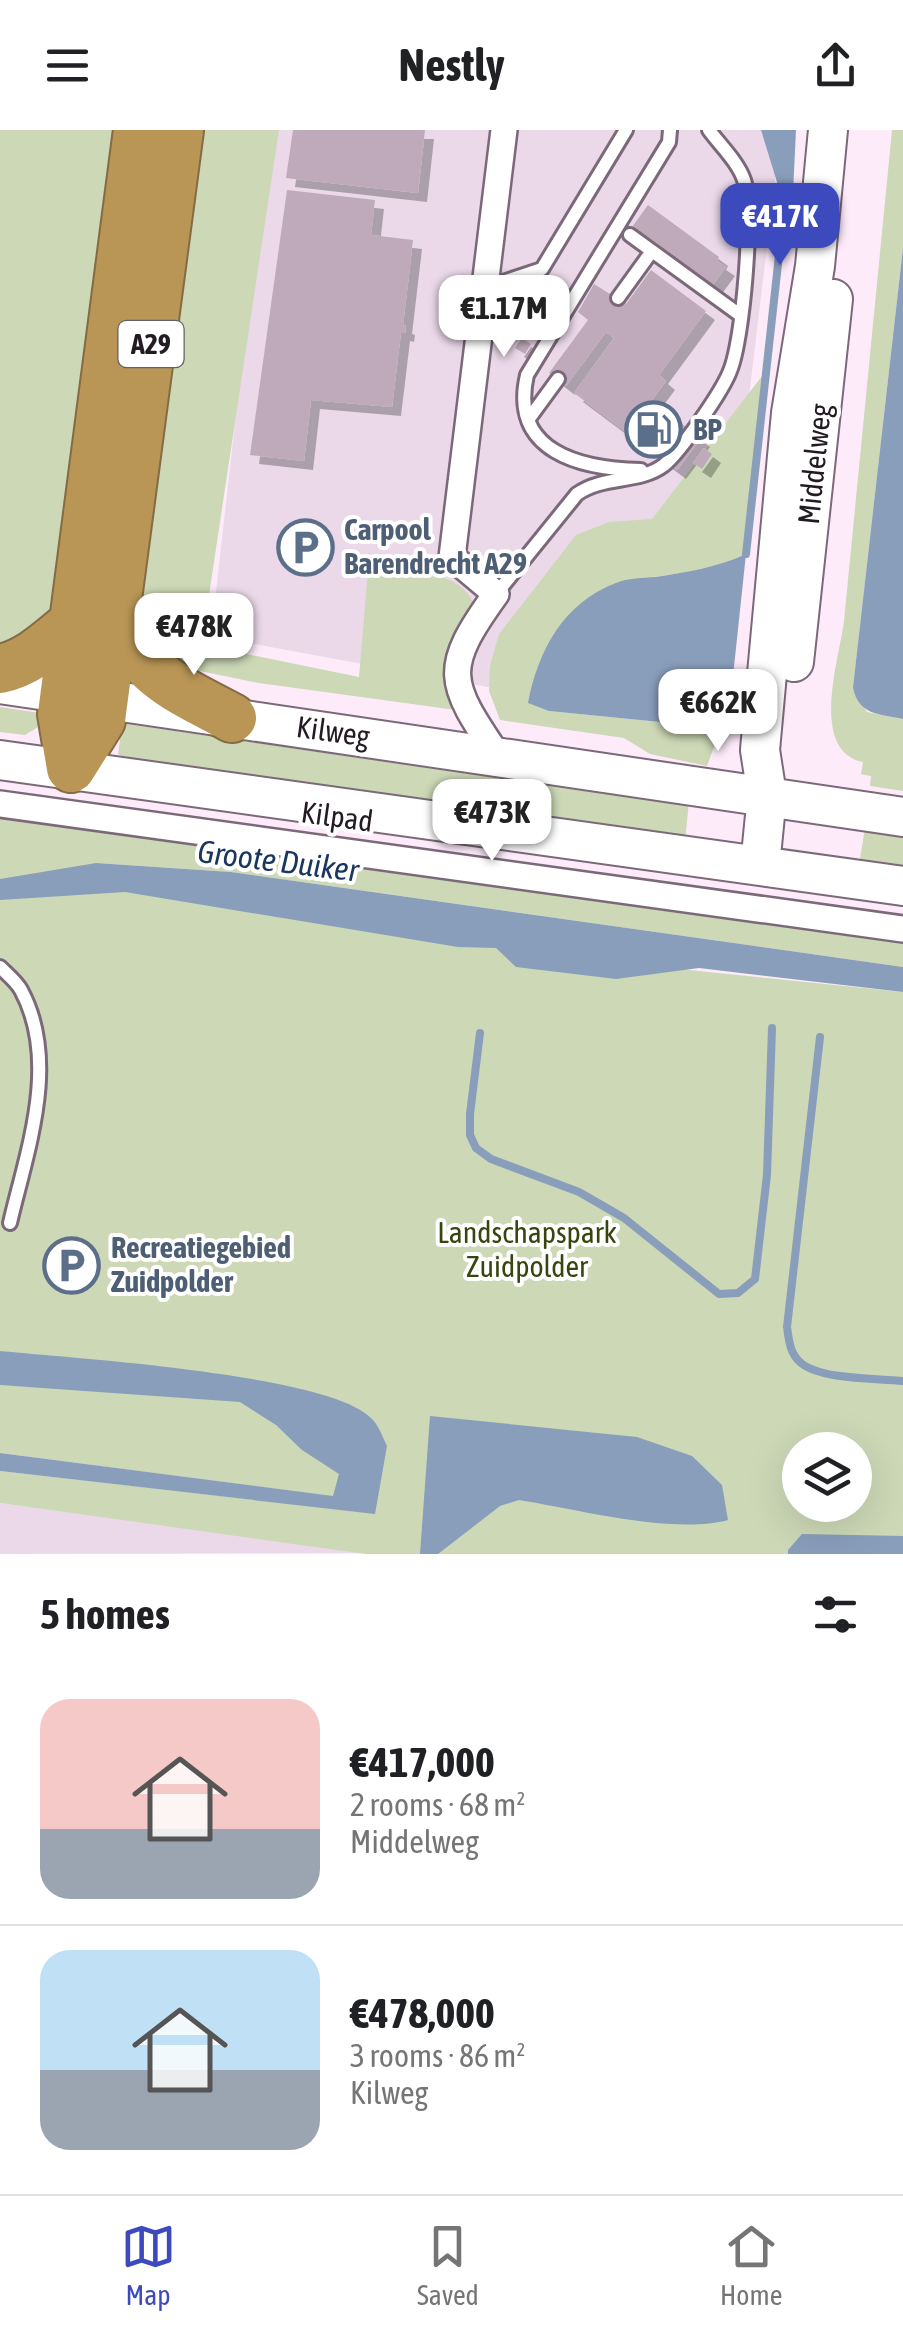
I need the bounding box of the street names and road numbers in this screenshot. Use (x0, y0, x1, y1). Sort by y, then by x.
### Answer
road number: A29 (118, 321, 184, 367)
street label: Middelweg (791, 402, 837, 526)
street label: Kilweg (294, 709, 372, 753)
street label: Kilpad (299, 794, 375, 838)

